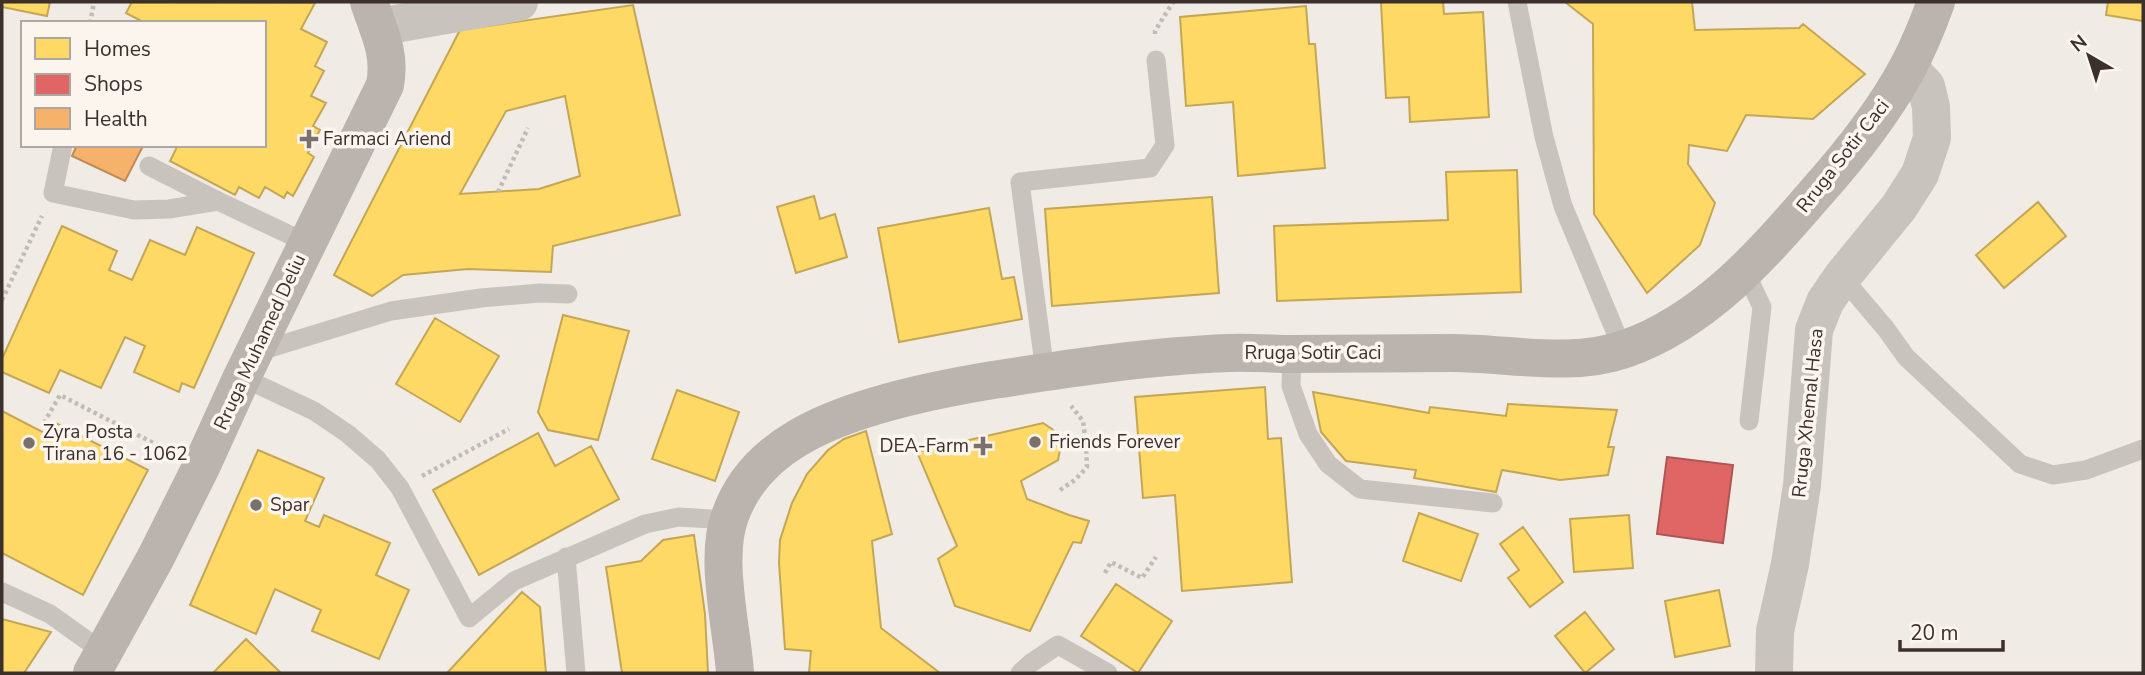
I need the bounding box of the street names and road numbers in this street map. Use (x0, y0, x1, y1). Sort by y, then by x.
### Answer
street label: Rruga Sotir Caci (1791, 94, 1895, 218)
street label: Rruga Muhamed Deliu (208, 250, 312, 434)
street label: Rruga Xhemal Hasa (1786, 327, 1830, 499)
street label: Rruga Sotir Caci (1245, 340, 1381, 366)

